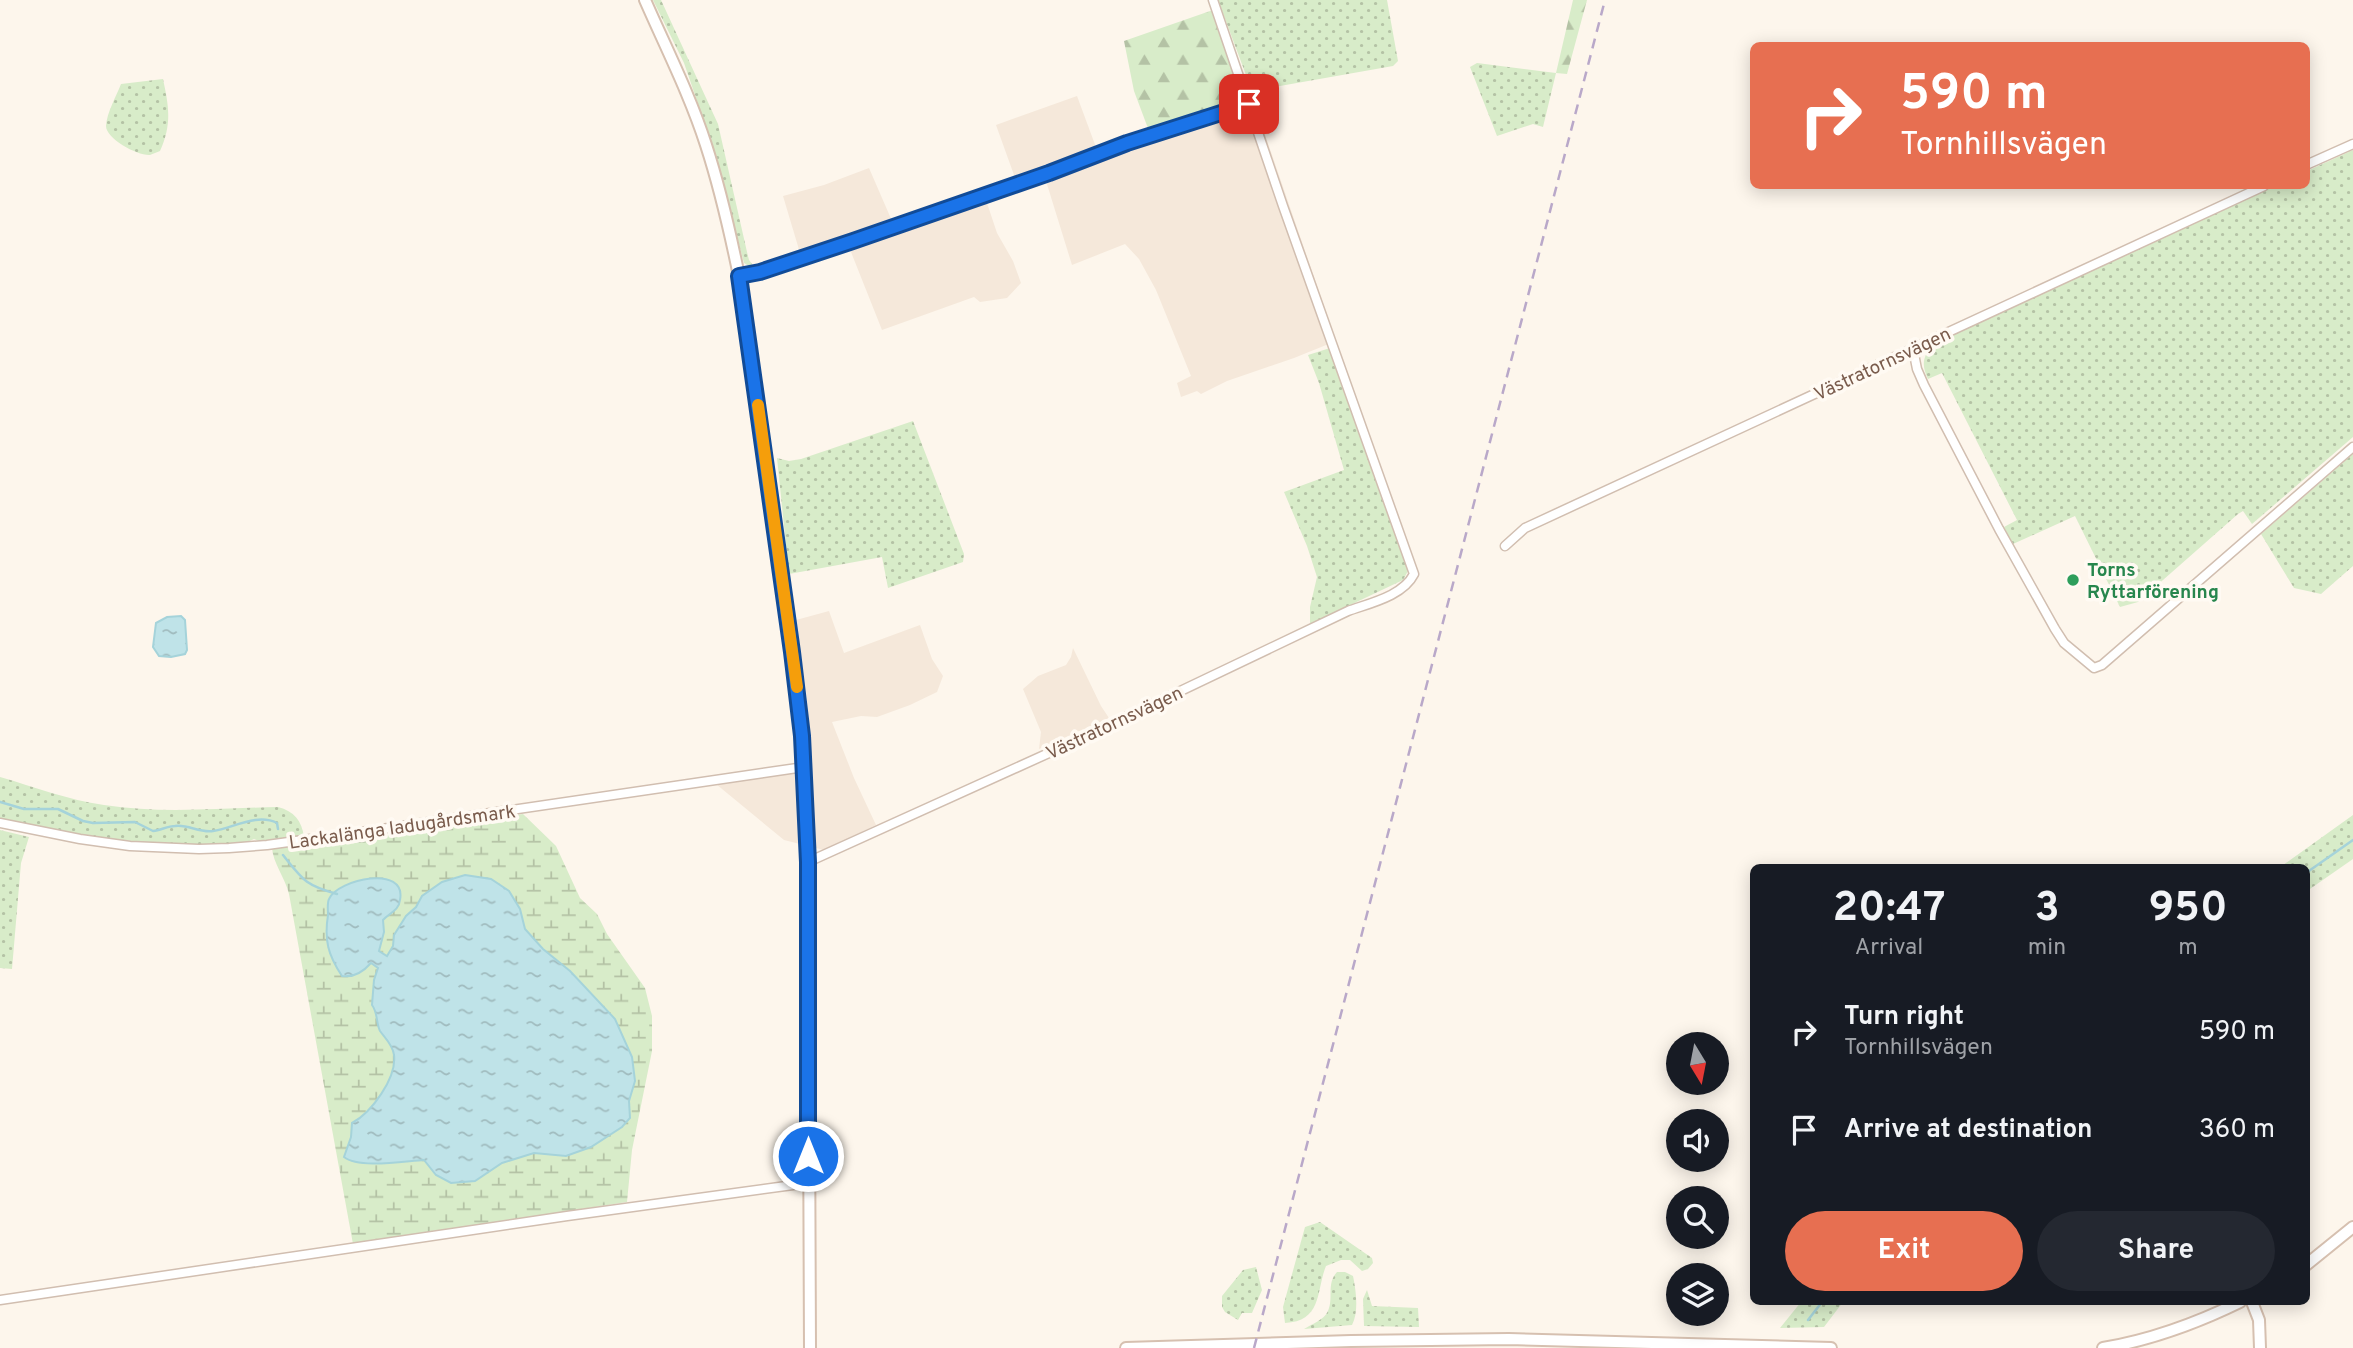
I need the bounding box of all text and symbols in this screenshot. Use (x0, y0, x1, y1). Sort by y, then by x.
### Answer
text: 590 m (1900, 65, 2048, 127)
icon: right (1785, 70, 1876, 161)
pin (1219, 74, 1279, 134)
icon: arrive (1230, 85, 1268, 123)
text: Tornhillsvägen (1900, 126, 2107, 166)
street label: Västratornsvägen (1811, 323, 1955, 407)
place label: Torns Ryttarförening (2087, 559, 2219, 605)
marker: Torns Ryttarförening (2065, 572, 2081, 588)
street label: Västratornsvägen (1043, 682, 1187, 766)
street label: Lackalänga ladugårdsmark (287, 800, 517, 856)
text: 20:47 (1832, 883, 1945, 936)
text: 3 (2034, 883, 2060, 936)
text: 950 (2149, 883, 2228, 936)
text: Arrival (1855, 934, 1923, 963)
text: min (2028, 934, 2066, 963)
text: m (2178, 934, 2198, 963)
text: Turn right (1844, 1001, 1964, 1034)
icon: right (1785, 1013, 1823, 1051)
text: 590 m (2199, 1016, 2275, 1049)
north arrow (1666, 1032, 1729, 1096)
map controls (1666, 1032, 1729, 1326)
text: Tornhillsvägen (1844, 1034, 1993, 1063)
button: sound (1666, 1109, 1729, 1172)
icon: arrive (1785, 1111, 1823, 1149)
text: Arrive at destination (1844, 1114, 2092, 1147)
text: 360 m (2199, 1114, 2275, 1147)
position arrow (771, 1119, 845, 1193)
button: search (1666, 1186, 1729, 1249)
button: Exit (1785, 1211, 2023, 1291)
button: Share (2037, 1211, 2275, 1291)
button: layers (1666, 1263, 1729, 1326)

